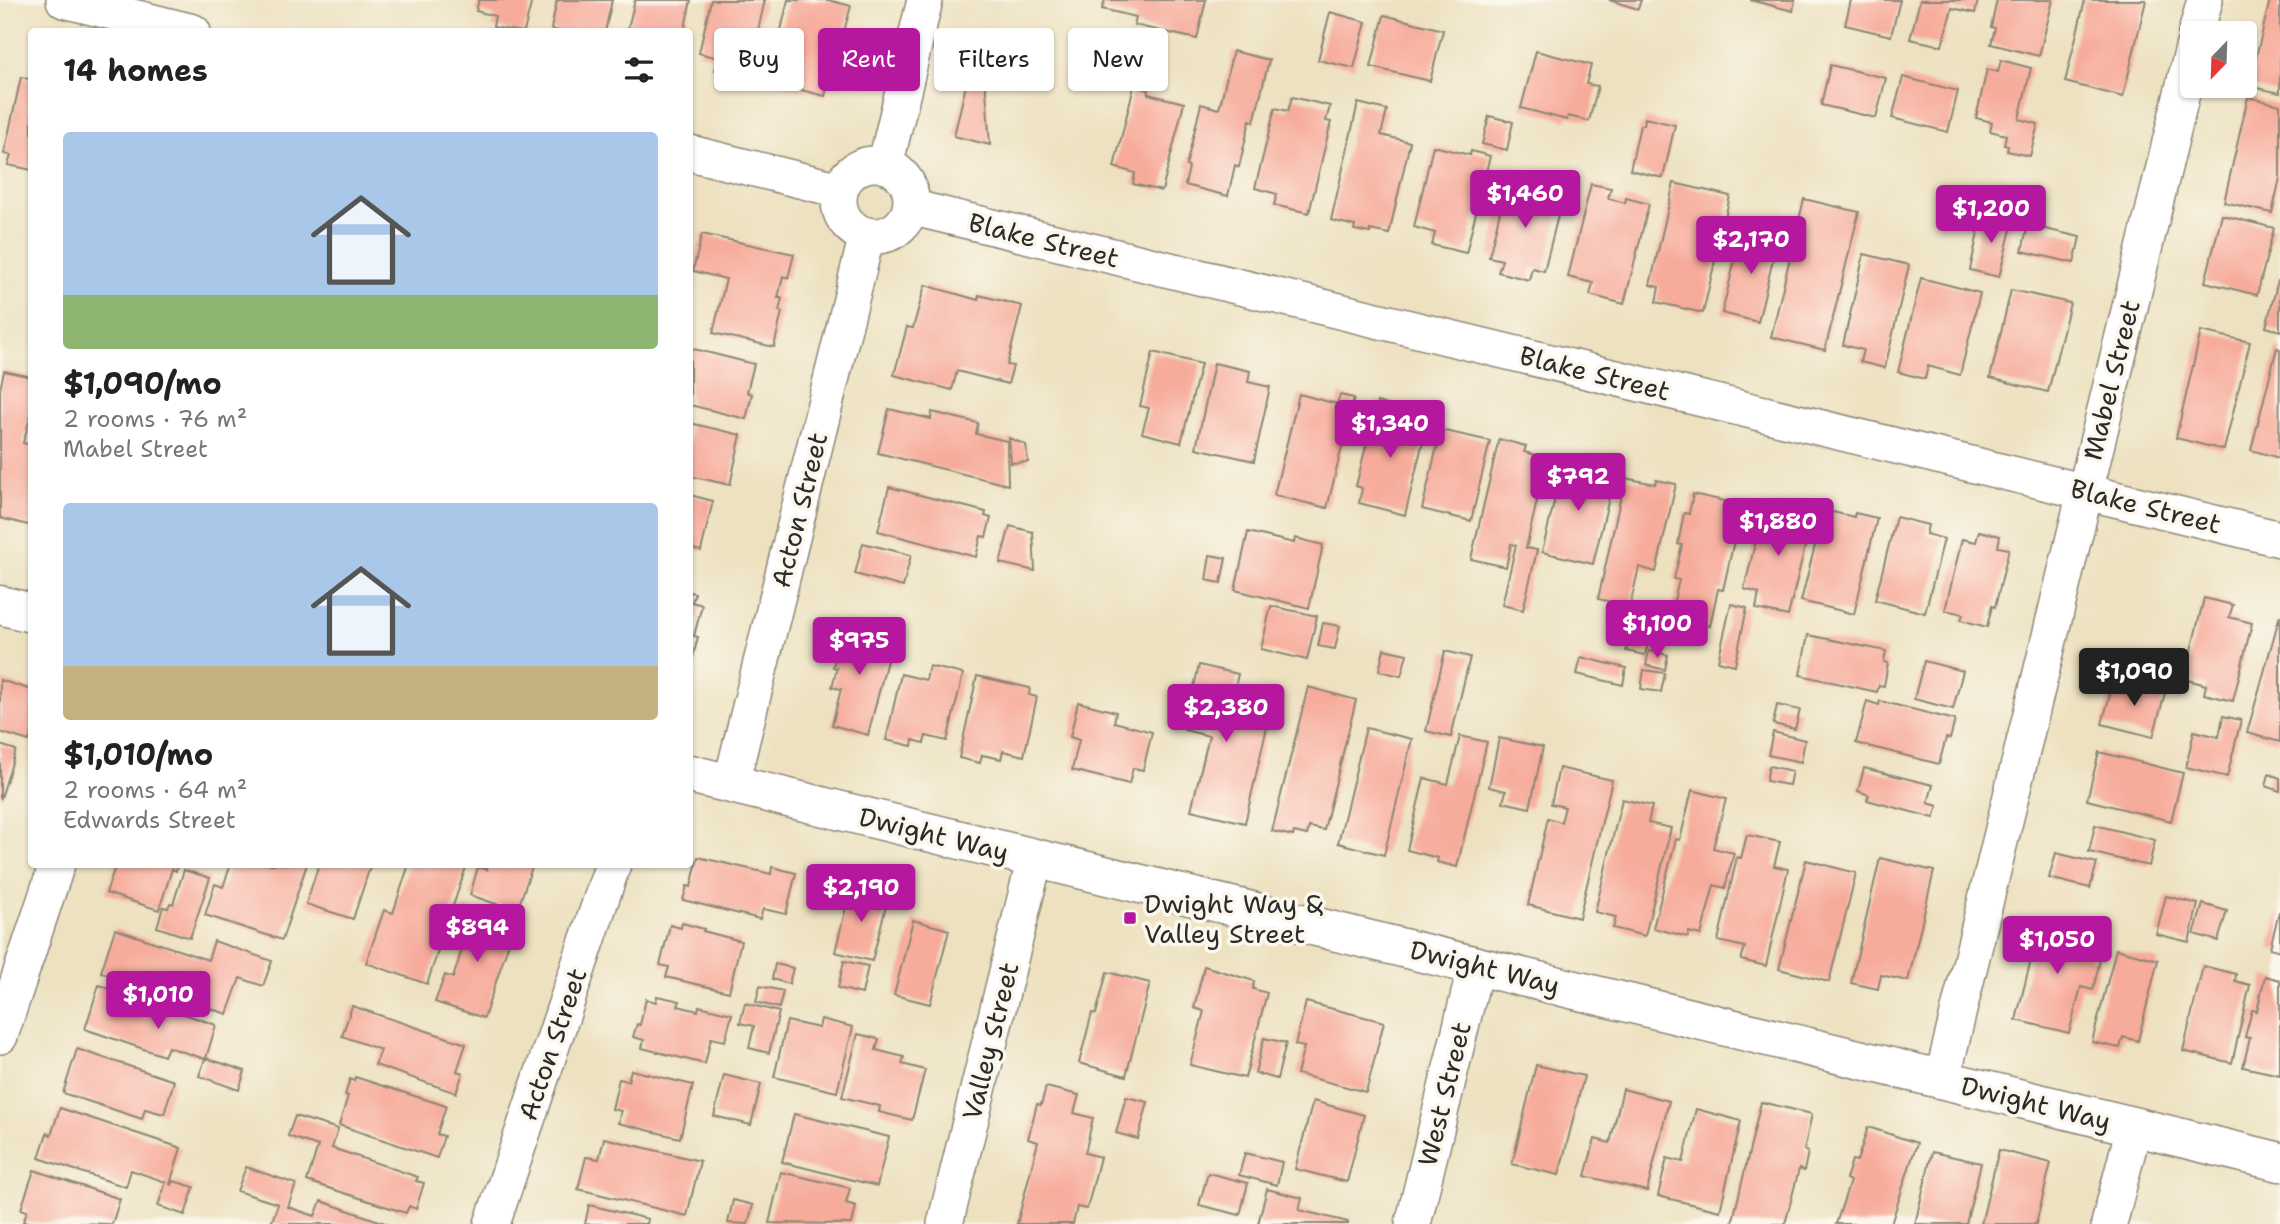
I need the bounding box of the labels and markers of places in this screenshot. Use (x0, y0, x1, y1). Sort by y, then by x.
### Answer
pin: $1,460 (1468, 170, 1582, 230)
pin: $1,200 (1934, 186, 2048, 245)
pin: $2,170 (1694, 216, 1808, 276)
pin: $1,340 (1333, 400, 1447, 460)
pin: $792 (1537, 454, 1619, 513)
pin: $1,880 (1721, 498, 1835, 558)
pin: $1,100 (1600, 600, 1714, 660)
pin: $975 (818, 618, 900, 677)
pin: $1,090 (2077, 648, 2191, 708)
pin: $2,380 (1169, 684, 1283, 744)
pin: $2,190 (804, 864, 918, 924)
place label: Dwight Way & Valley Street (1144, 886, 1323, 951)
pin: $894 (436, 904, 518, 964)
marker: Dwight Way & Valley Street (1122, 910, 1138, 926)
pin: $1,050 (2000, 916, 2114, 976)
pin: $1,010 (101, 972, 215, 1031)

